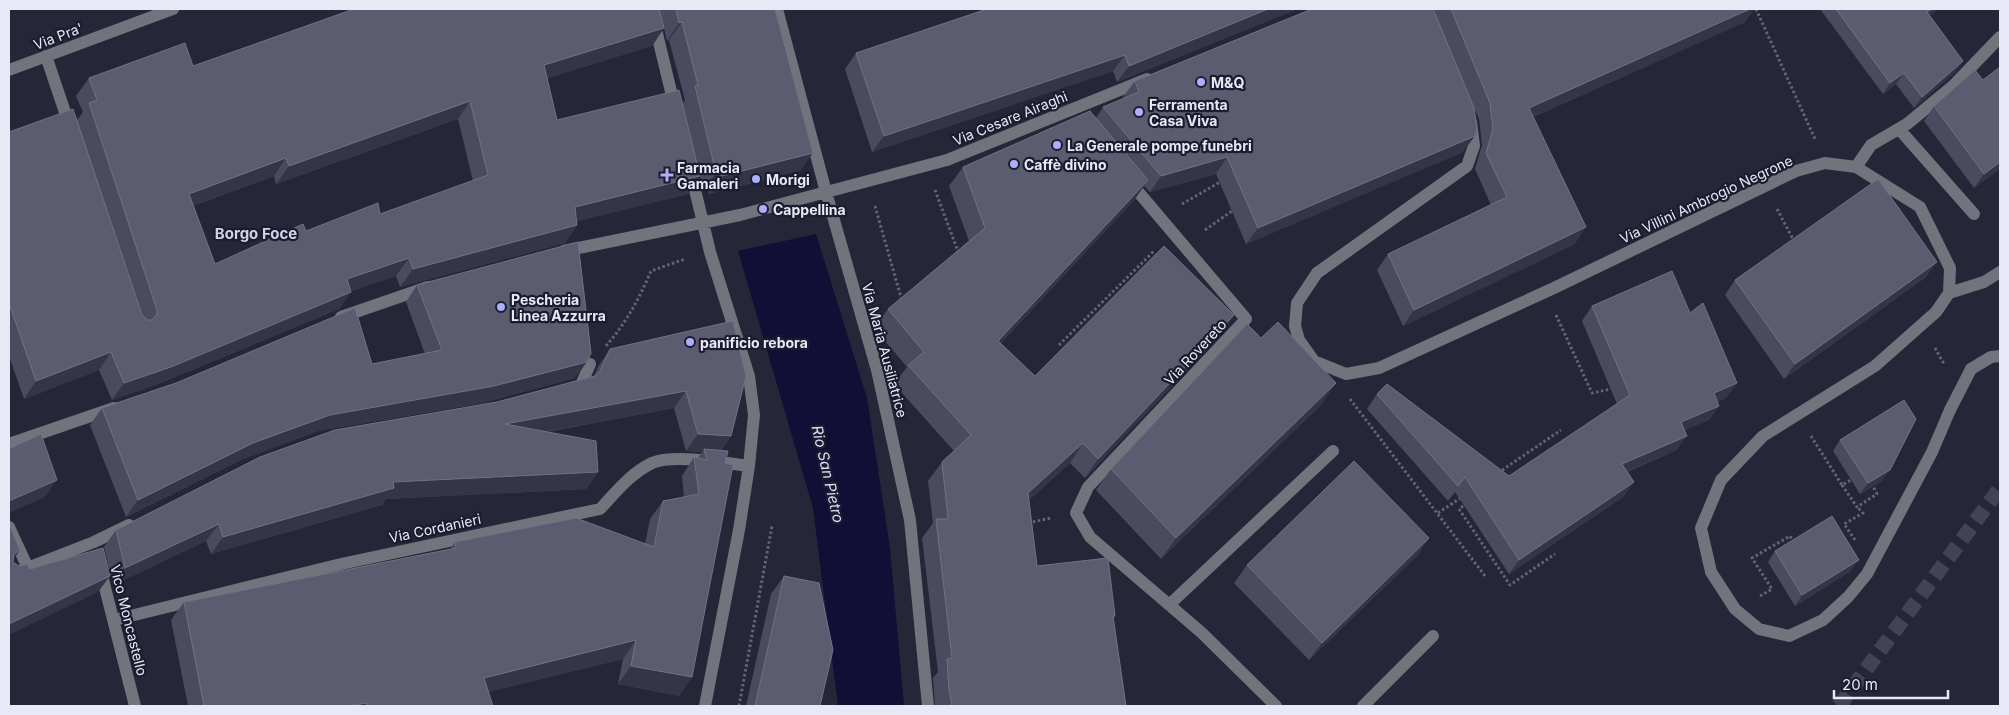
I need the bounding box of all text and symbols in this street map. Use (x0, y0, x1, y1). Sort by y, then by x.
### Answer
street label: Via Pra' (31, 19, 85, 53)
place label: M&Q (1211, 74, 1244, 91)
marker: M&Q (1195, 76, 1207, 88)
street label: Via Cesare Airaghi (950, 87, 1070, 149)
place label: Ferramenta Casa Viva (1149, 96, 1228, 129)
marker: Ferramenta Casa Viva (1133, 106, 1145, 118)
place label: La Generale pompe funebri (1067, 137, 1252, 154)
marker: La Generale pompe funebri (1051, 139, 1063, 151)
street label: Via Villini Ambrogio Negrone (1617, 151, 1795, 247)
place label: Caffè divino (1024, 156, 1107, 173)
marker: Caffè divino (1008, 158, 1020, 170)
place label: Farmacia Gamaleri (677, 159, 740, 192)
marker: Farmacia Gamaleri (661, 169, 673, 181)
place label: Morigi (766, 171, 810, 188)
marker: Morigi (750, 173, 762, 185)
place label: Cappellina (773, 201, 846, 218)
marker: Cappellina (757, 203, 769, 215)
district label: Borgo Foce (215, 224, 297, 243)
street label: Via Maria Ausiliatrice (859, 281, 911, 419)
place label: Pescheria Linea Azzurra (511, 291, 606, 324)
marker: Pescheria Linea Azzurra (495, 301, 507, 313)
street label: Via Rovereto (1160, 316, 1230, 388)
place label: panificio rebora (700, 334, 808, 351)
marker: panificio rebora (684, 336, 696, 348)
water label: Rio San Pietro (808, 423, 848, 525)
street label: Via Cordanieri (387, 510, 483, 546)
street label: Vico Moncastello (107, 563, 151, 677)
scale bar (1834, 668, 1948, 700)
text: 20 m (1842, 675, 1878, 694)

